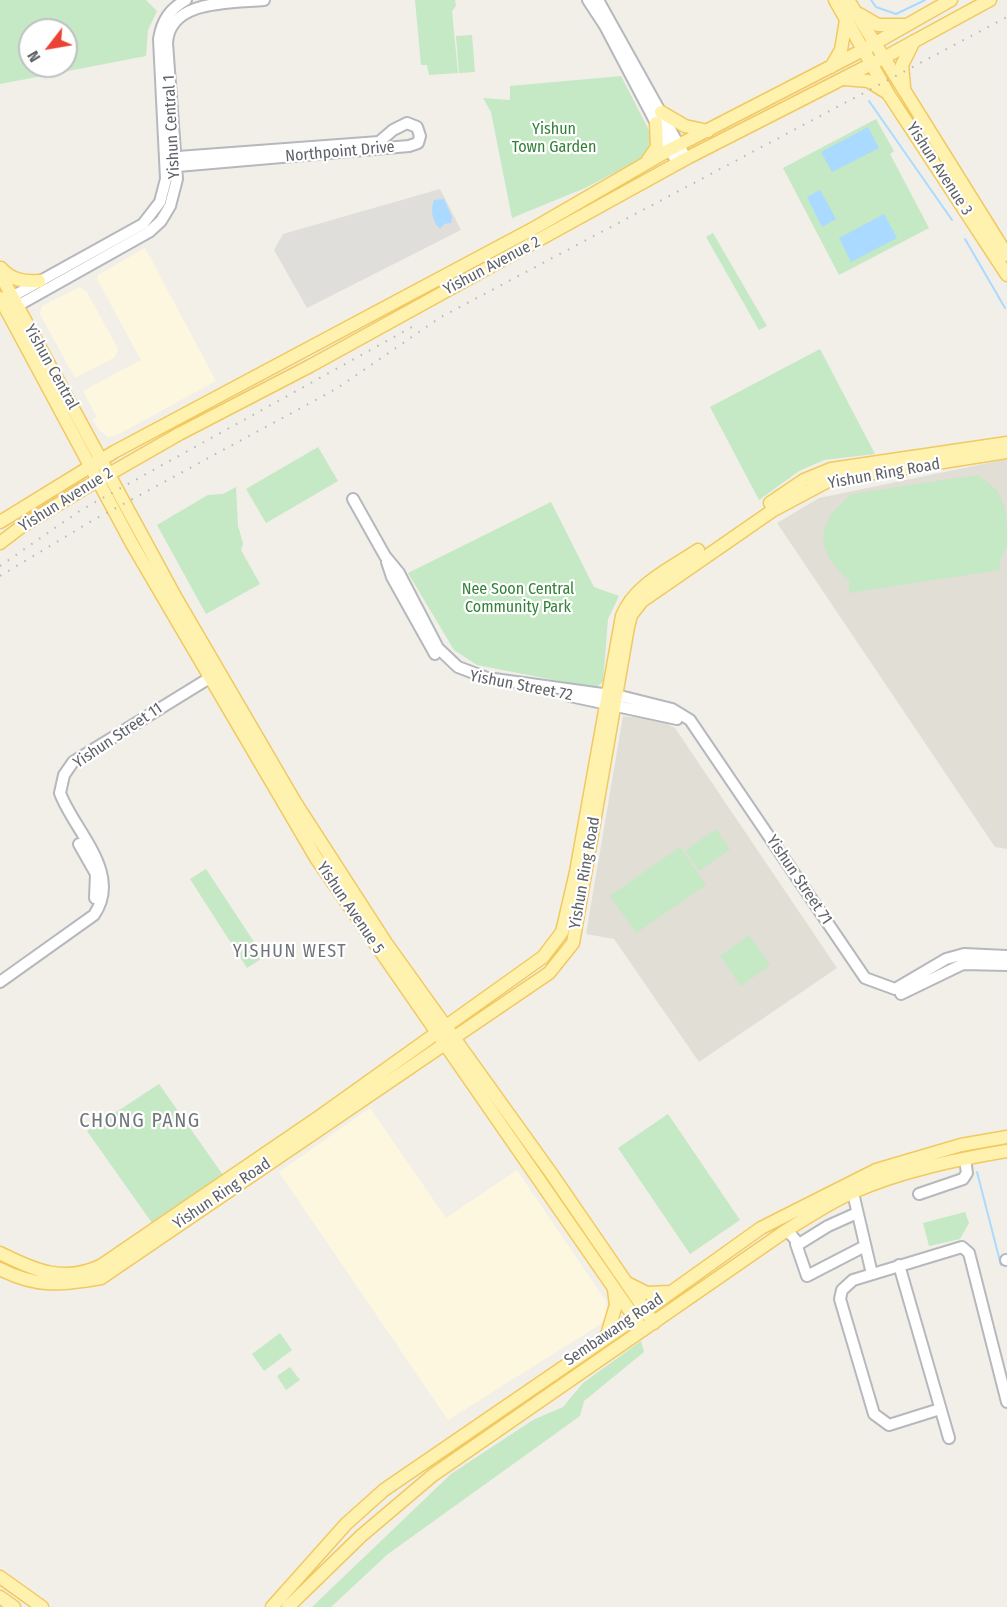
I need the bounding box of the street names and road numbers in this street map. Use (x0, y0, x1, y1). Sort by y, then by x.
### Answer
street label: Yishun Central 1 (160, 74, 184, 180)
street label: Yishun Avenue 3 (902, 119, 976, 219)
street label: Northpoint Drive (285, 138, 395, 166)
street label: Yishun Avenue 2 (440, 232, 544, 300)
street label: Yishun Central (20, 321, 82, 413)
street label: Yishun Ring Road (826, 455, 942, 493)
street label: Yishun Avenue 2 (16, 464, 116, 536)
street label: Yishun Street 72 (468, 667, 574, 705)
street label: Yishun Street 11 (70, 699, 166, 773)
street label: Yishun Ring Road (566, 815, 604, 931)
street label: Yishun Street 71 (762, 832, 836, 928)
street label: Yishun Avenue 5 (312, 858, 388, 958)
street label: Yishun Ring Road (170, 1154, 274, 1234)
street label: Sembawang Road (561, 1290, 667, 1370)

